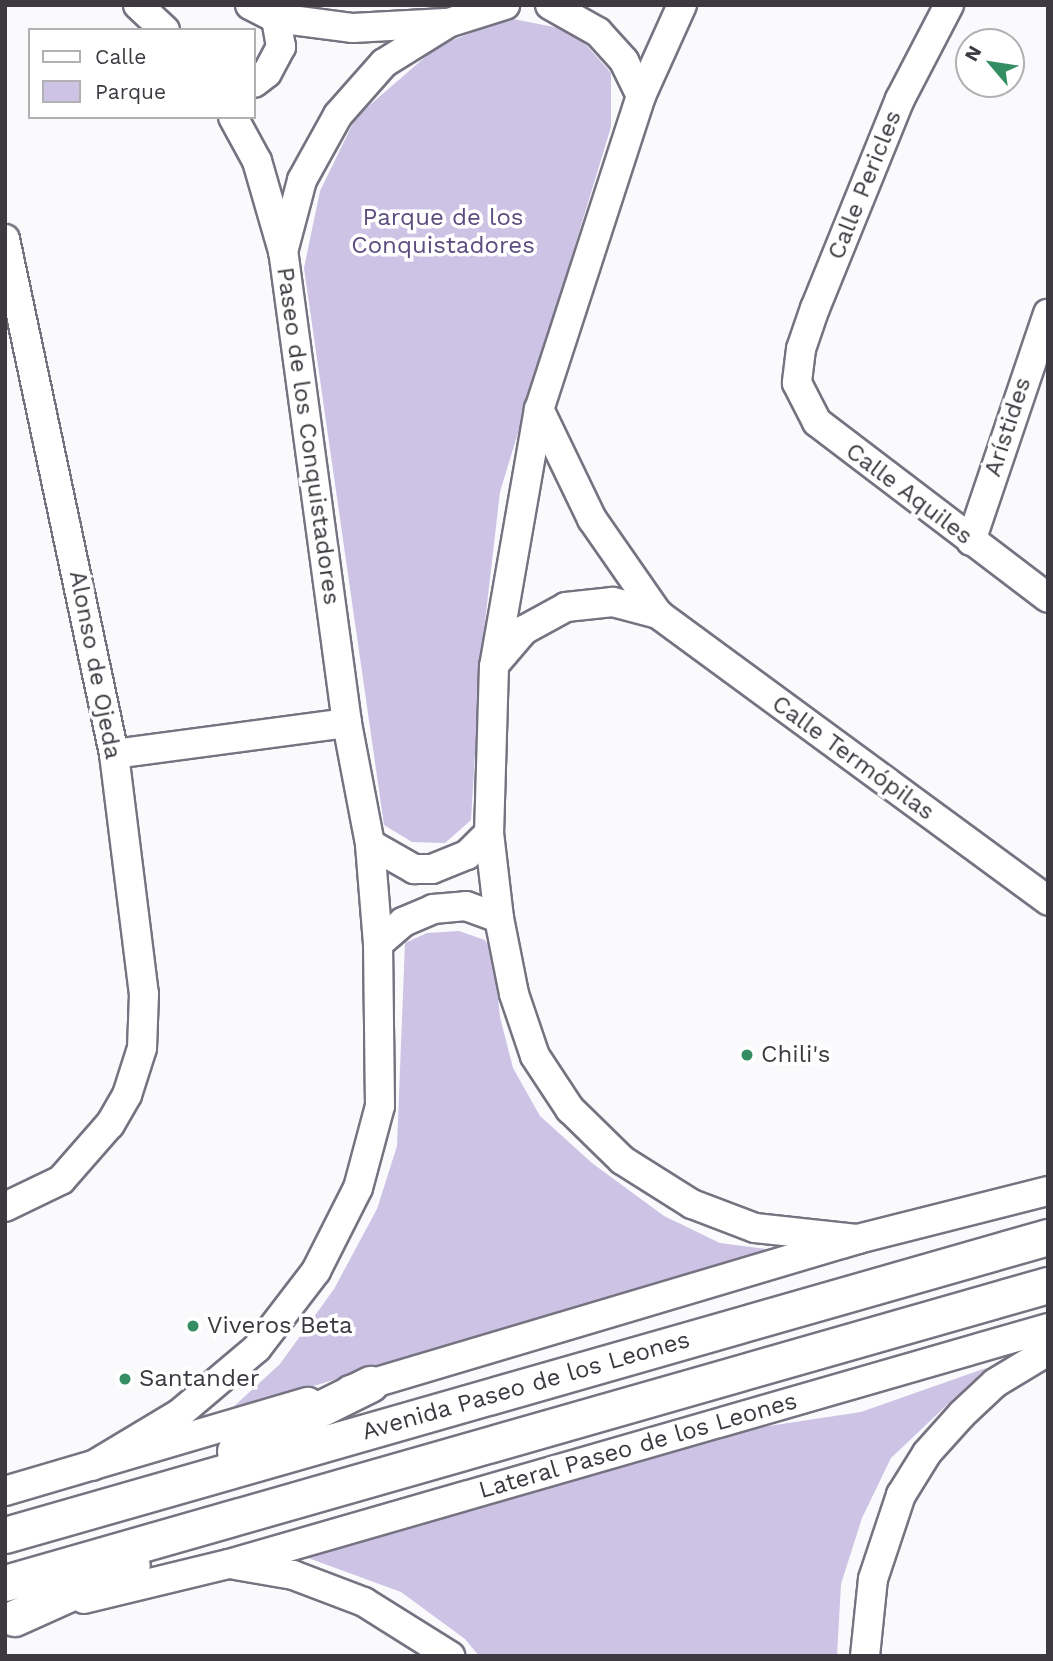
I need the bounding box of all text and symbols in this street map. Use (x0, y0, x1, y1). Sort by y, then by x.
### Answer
legend (28, 28, 256, 119)
north arrow (955, 28, 1025, 98)
text: N (959, 42, 986, 65)
text: Calle (95, 44, 146, 69)
text: Parque (95, 79, 166, 104)
street label: Calle Pericles (822, 106, 908, 264)
park label: Parque de los Conquistadores (351, 204, 535, 260)
street label: Paseo de los Conquistadores (270, 265, 346, 607)
street label: Arístides (978, 374, 1038, 480)
street label: Calle Aquiles (839, 437, 979, 551)
street label: Alonso de Ojeda (63, 568, 127, 762)
street label: Calle Termópilas (766, 689, 940, 827)
place label: Chili's (761, 1041, 830, 1069)
marker: Chili's (739, 1047, 755, 1063)
place label: Viveros Beta (207, 1312, 353, 1340)
marker: Viveros Beta (185, 1318, 201, 1334)
street label: Avenida Paseo de los Leones (359, 1325, 693, 1447)
place label: Santander (139, 1365, 260, 1393)
marker: Santander (117, 1371, 133, 1387)
street label: Lateral Paseo de los Leones (475, 1387, 801, 1505)

